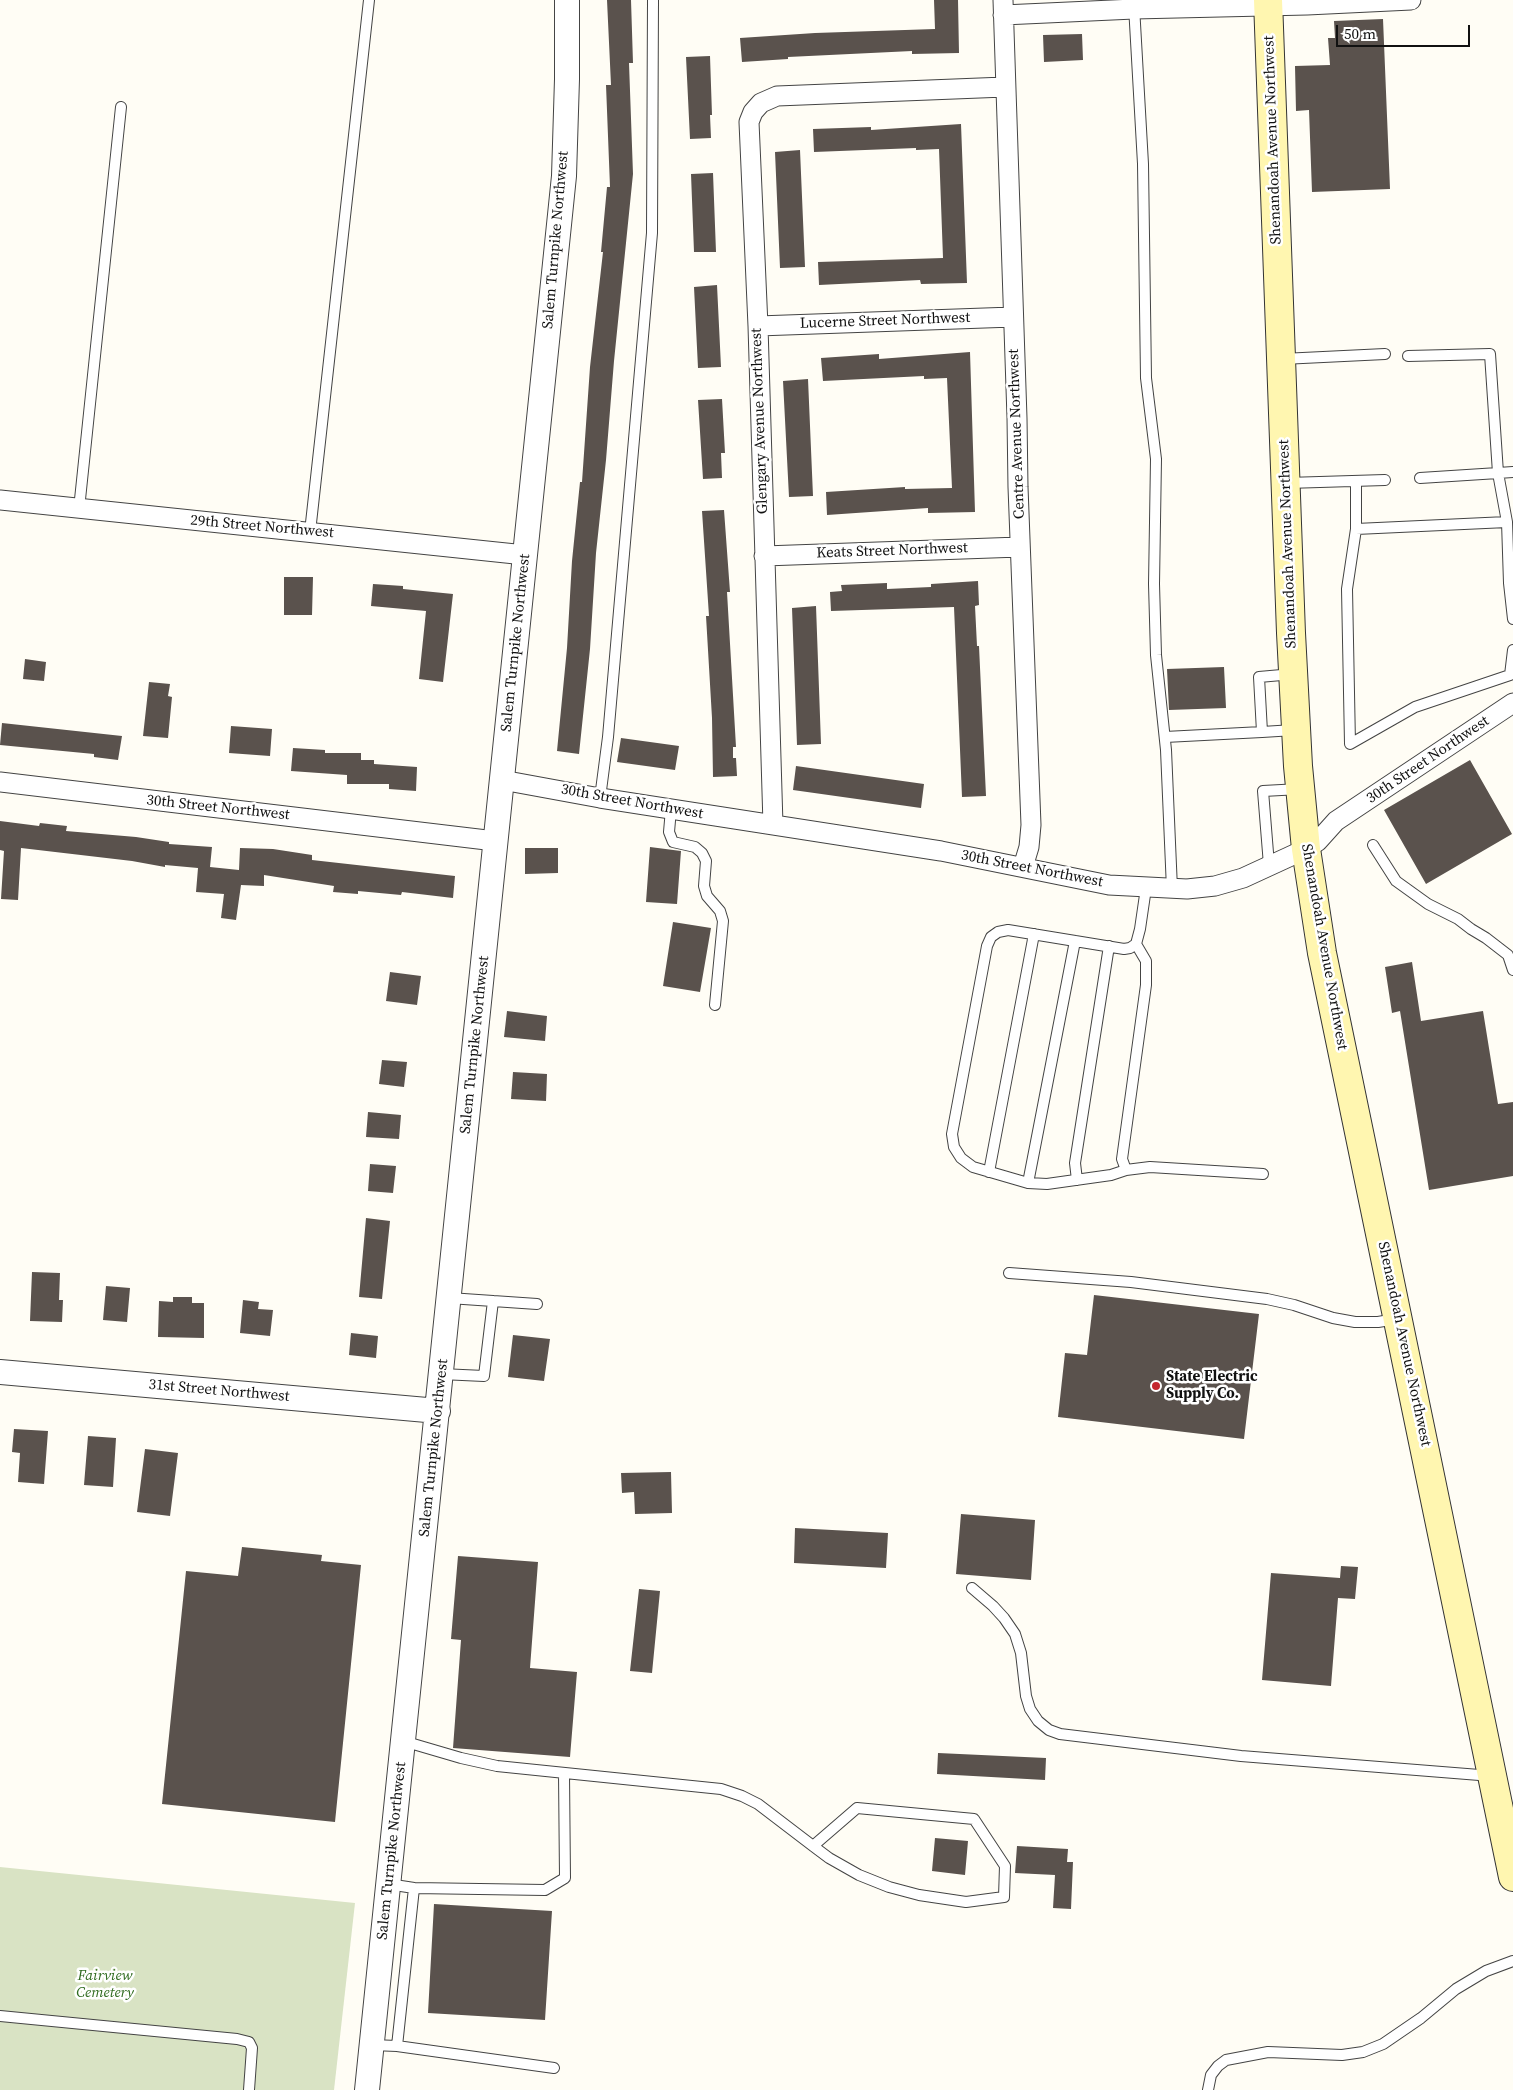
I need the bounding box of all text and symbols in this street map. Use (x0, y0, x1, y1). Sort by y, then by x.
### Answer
scale bar (1338, 15, 1472, 47)
text: 50 m (1344, 23, 1376, 44)
street label: Shenandoah Avenue Northwest (1260, 35, 1286, 245)
street label: Salem Turnpike Northwest (539, 150, 573, 330)
street label: Lucerne Street Northwest (800, 309, 970, 333)
street label: Glengary Avenue Northwest (748, 328, 772, 514)
street label: Centre Avenue Northwest (1005, 349, 1029, 519)
street label: Shenandoah Avenue Northwest (1275, 439, 1301, 649)
street label: 29th Street Northwest (189, 512, 335, 542)
street label: Keats Street Northwest (816, 539, 968, 563)
street label: Salem Turnpike Northwest (498, 553, 534, 733)
street label: 30th Street Northwest (1363, 712, 1493, 808)
street label: 30th Street Northwest (560, 781, 704, 823)
street label: 30th Street Northwest (145, 792, 291, 824)
street label: Shenandoah Avenue Northwest (1297, 843, 1351, 1051)
street label: 30th Street Northwest (960, 846, 1104, 892)
street label: Salem Turnpike Northwest (457, 955, 493, 1135)
street label: Shenandoah Avenue Northwest (1373, 1240, 1435, 1448)
street label: Salem Turnpike Northwest (416, 1358, 452, 1538)
place label: State Electric Supply Co. (1166, 1368, 1258, 1403)
street label: 31st Street Northwest (148, 1376, 290, 1406)
marker: State Electric Supply Co. (1150, 1380, 1162, 1392)
street label: Salem Turnpike Northwest (374, 1761, 410, 1941)
park label: Fairview Cemetery (76, 1967, 134, 2002)

